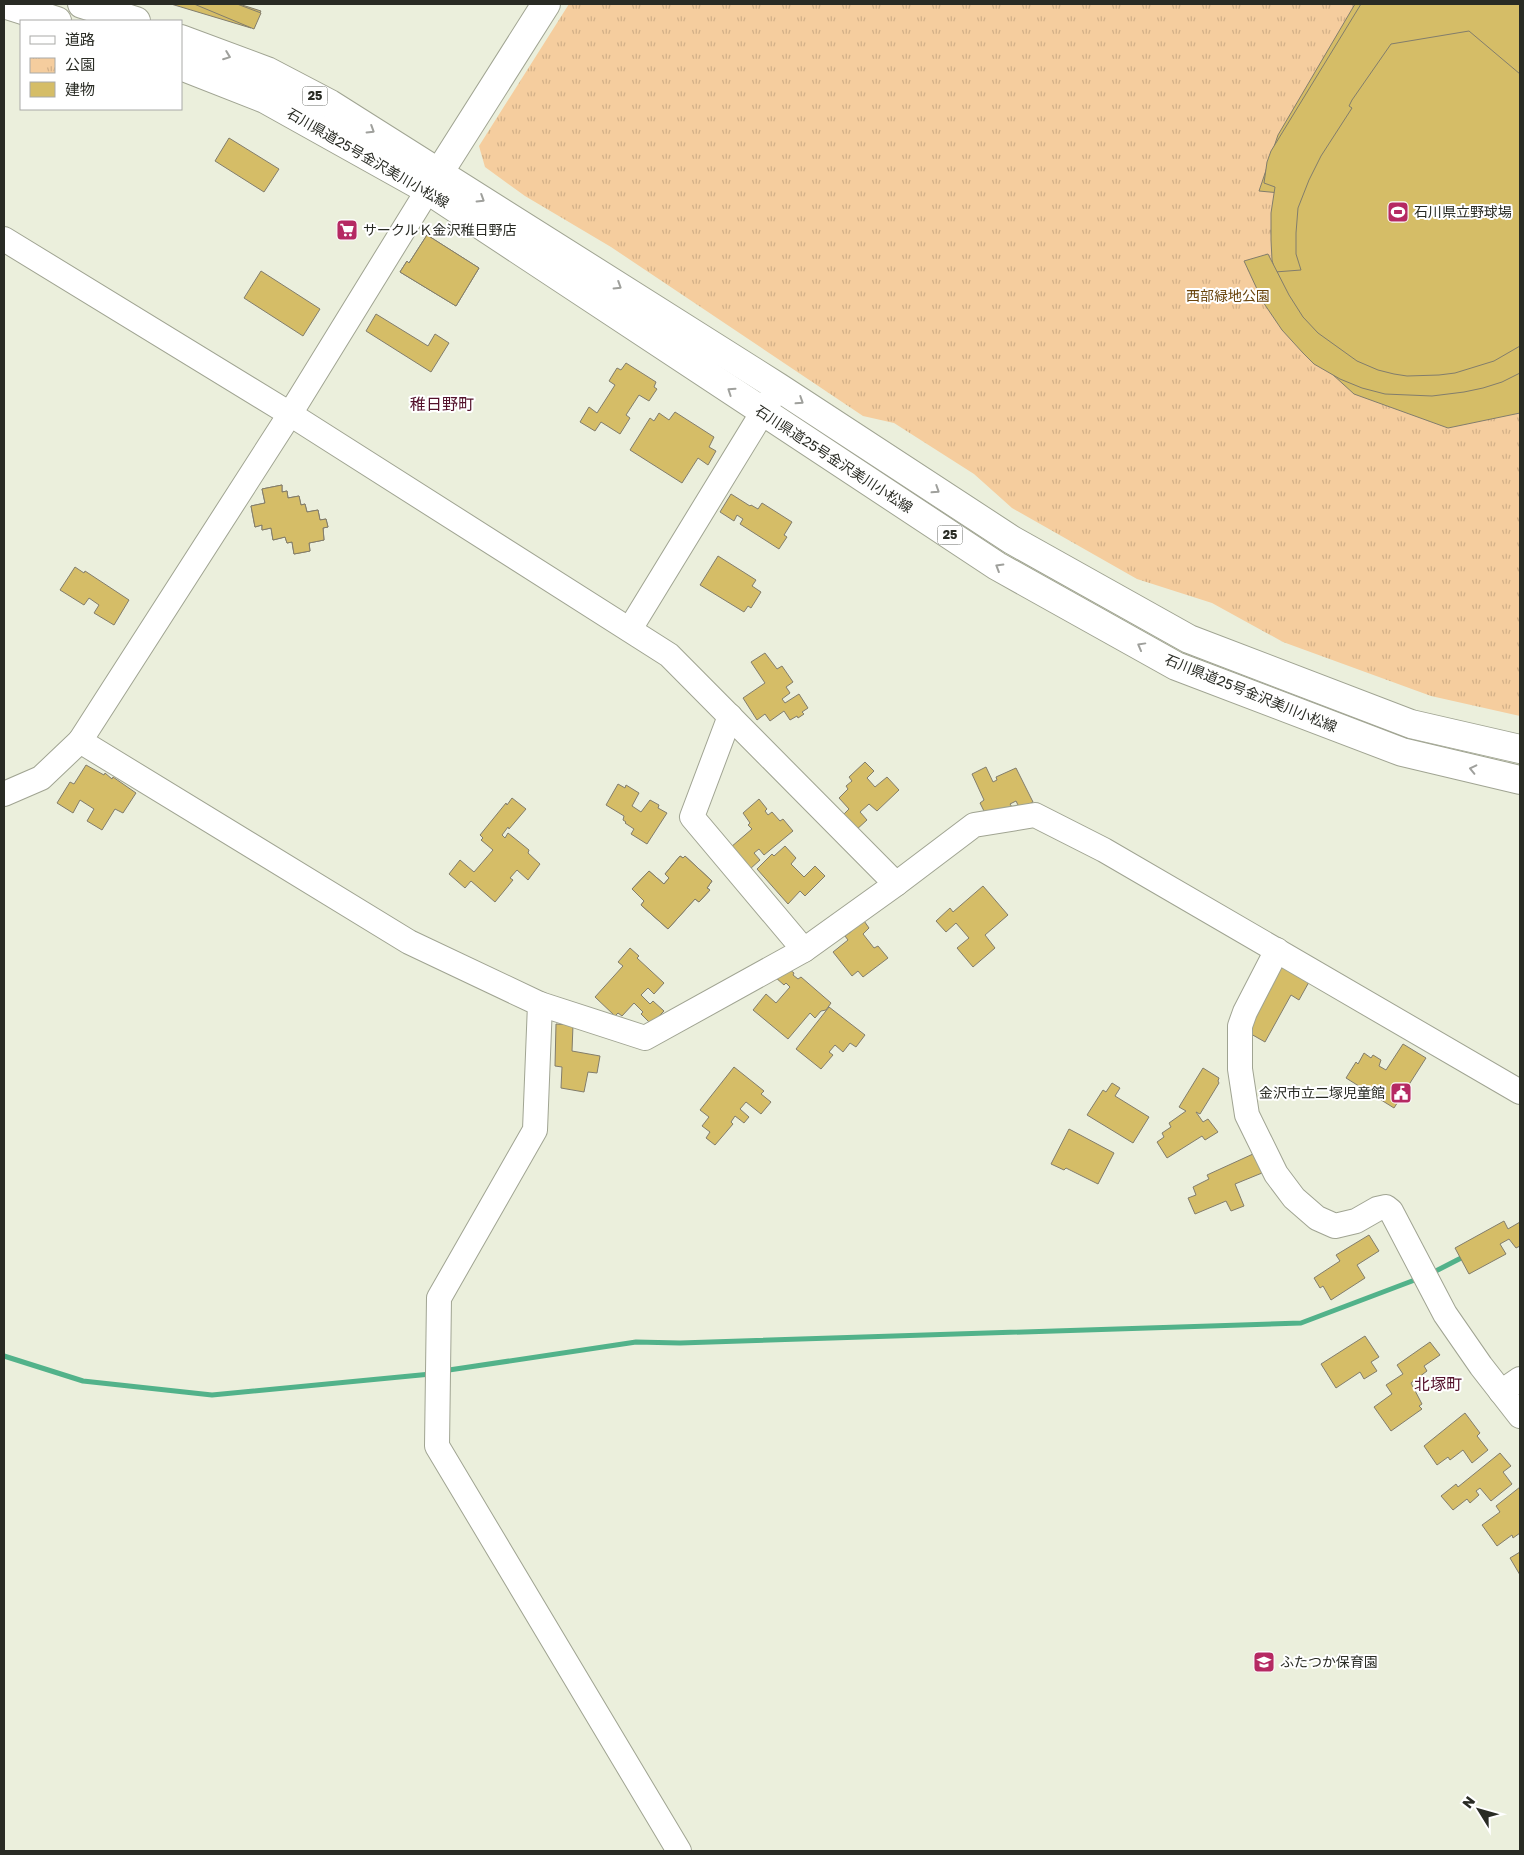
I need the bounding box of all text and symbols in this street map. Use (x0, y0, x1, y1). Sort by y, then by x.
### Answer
legend (20, 20, 182, 110)
text: 道路 (65, 30, 95, 48)
one-way arrow (222, 50, 231, 60)
text: 公園 (65, 55, 95, 73)
text: 建物 (65, 80, 95, 98)
road number: 25 (302, 86, 328, 105)
street label: 石川県道25号金沢美川小松線 (284, 104, 452, 211)
one-way arrow (366, 123, 375, 133)
one-way arrow (475, 193, 485, 202)
sports icon: 石川県立野球場 (1386, 200, 1410, 224)
place label: 石川県立野球場 (1414, 203, 1512, 220)
supermarket icon: サークルＫ金沢稚日野店 (335, 218, 359, 242)
place label: サークルＫ金沢稚日野店 (363, 221, 517, 238)
one-way arrow (613, 280, 622, 289)
park label: 西部緑地公園 (1186, 287, 1270, 304)
one-way arrow (728, 388, 737, 398)
district label: 稚日野町 (410, 394, 474, 414)
one-way arrow (794, 395, 804, 404)
street label: 石川県道25号金沢美川小松線 (752, 401, 916, 516)
one-way arrow (930, 484, 940, 493)
road number: 25 (938, 526, 962, 544)
one-way arrow (995, 563, 1004, 573)
one-way arrow (1137, 642, 1146, 652)
street label: 石川県道25号金沢美川小松線 (1163, 650, 1340, 735)
one-way arrow (1468, 764, 1477, 775)
public building icon: 金沢市立二塚児童館 (1389, 1081, 1413, 1105)
place label: 金沢市立二塚児童館 (1259, 1084, 1385, 1101)
district label: 北塚町 (1414, 1374, 1462, 1394)
school or university icon: ふたつか保育園 (1252, 1650, 1276, 1674)
place label: ふたつか保育園 (1280, 1653, 1378, 1670)
north arrow (1454, 1785, 1504, 1835)
text: N (1458, 1793, 1478, 1811)

